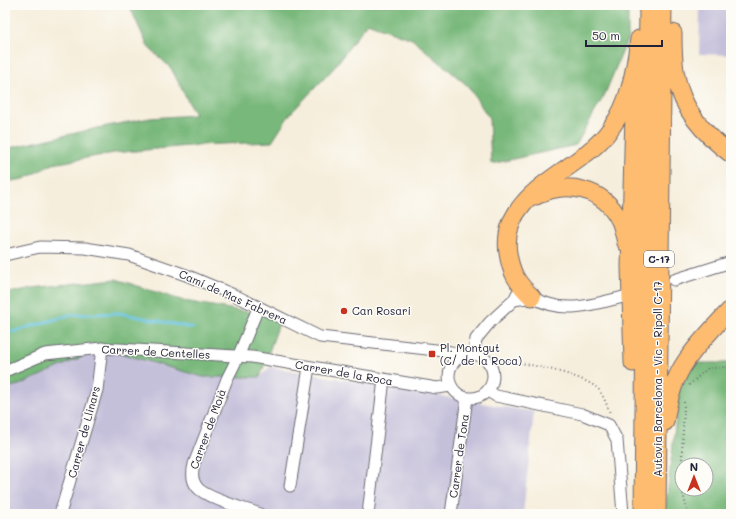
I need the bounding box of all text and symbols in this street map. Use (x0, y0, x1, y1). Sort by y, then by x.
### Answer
scale bar (586, 22, 662, 48)
text: 50 m (592, 27, 620, 43)
road number: C-17 (644, 251, 674, 267)
street label: Camí de Mas Fabrera (177, 266, 290, 327)
street label: Autovia Barcelona - Vic - Ripoll C-17 (650, 281, 665, 477)
place label: Can Rosari (352, 303, 411, 318)
marker: Can Rosari (339, 306, 349, 316)
place label: Pl. Montgut (C/ de la Roca) (440, 340, 522, 368)
street label: Carrer de Centelles (101, 341, 211, 362)
marker: Pl. Montgut (C/ de la Roca) (427, 349, 437, 359)
street label: Carrer de la Roca (294, 357, 394, 389)
street label: Carrer de Llinars (64, 384, 103, 480)
street label: Carrer de Moià (186, 386, 229, 471)
street label: Carrer de Tona (445, 413, 472, 499)
north arrow (674, 457, 714, 497)
text: N (690, 459, 698, 474)

